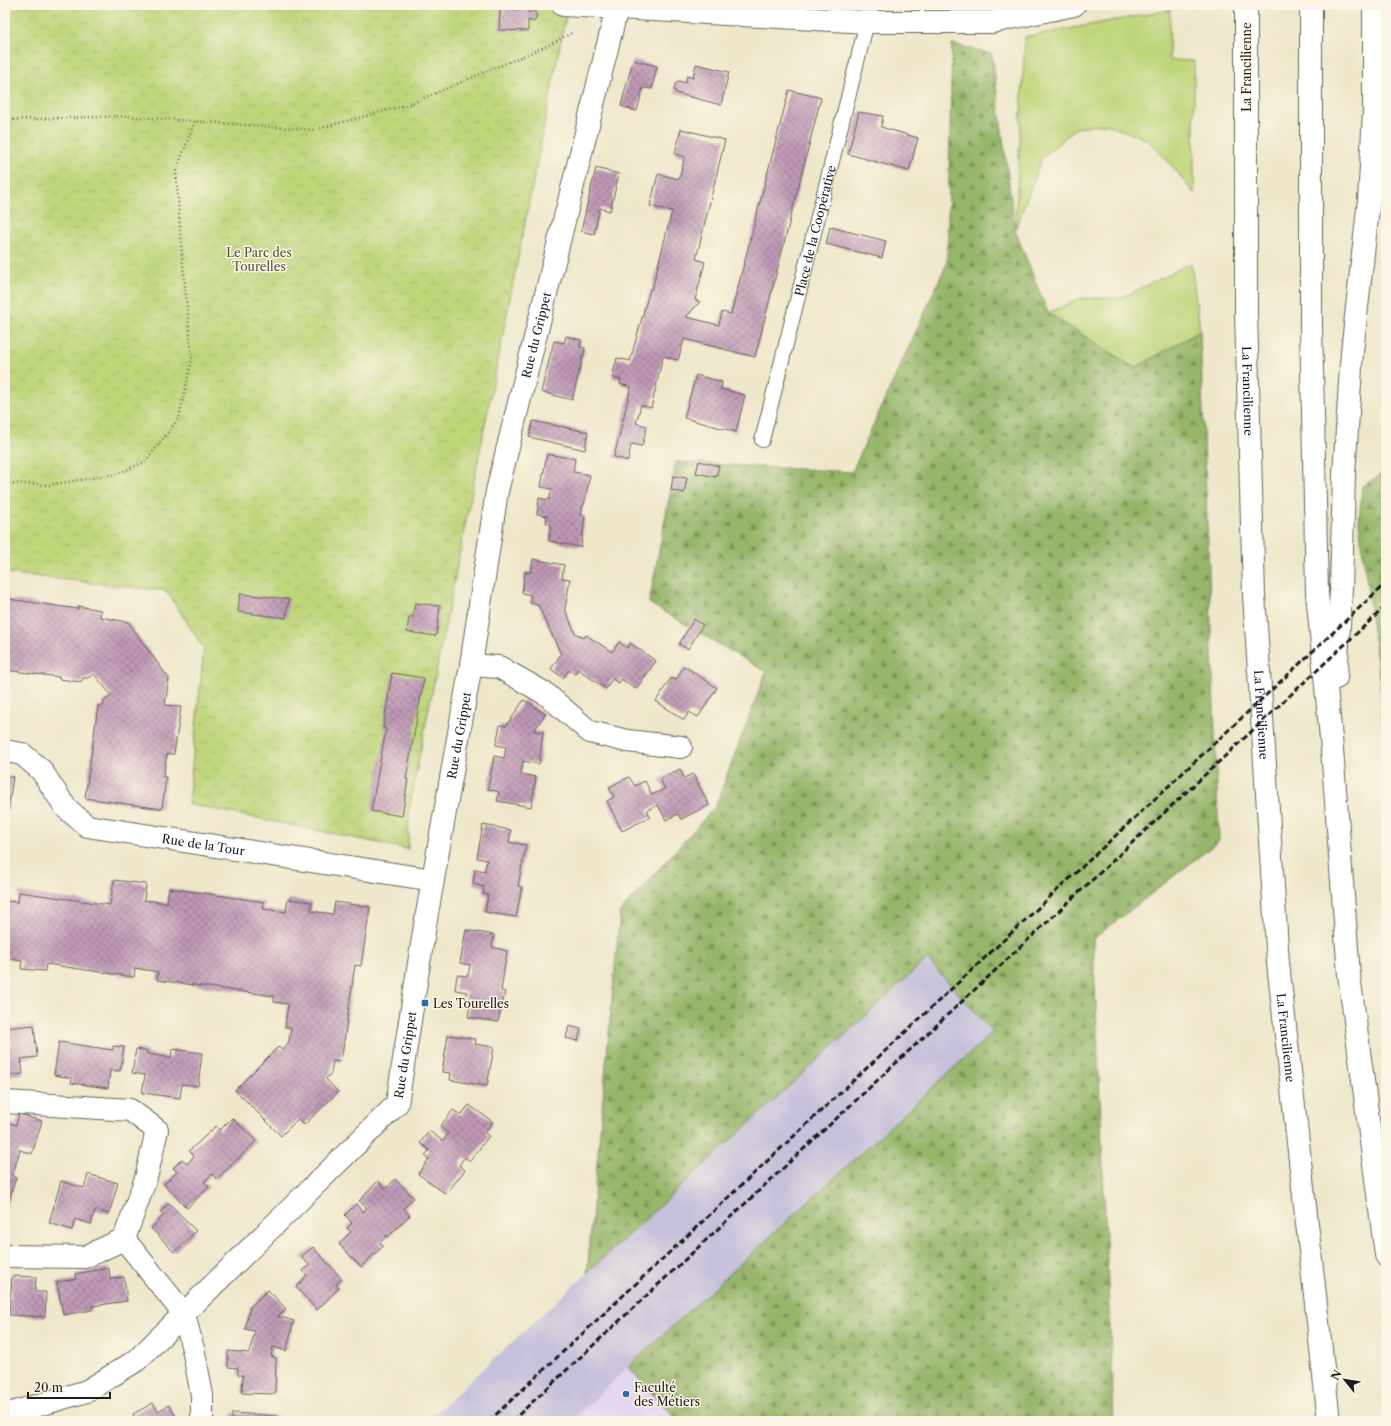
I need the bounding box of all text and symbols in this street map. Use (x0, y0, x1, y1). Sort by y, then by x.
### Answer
street label: La Francilienne (1239, 22, 1254, 112)
street label: Place de la Coopérative (791, 163, 838, 298)
park label: Le Parc des Tourelles (226, 245, 292, 274)
street label: Rue du Grippet (518, 290, 554, 380)
street label: La Francilienne (1239, 346, 1257, 436)
street label: La Francilienne (1251, 669, 1272, 760)
street label: Rue du Grippet (443, 690, 474, 780)
street label: Rue de la Tour (161, 830, 246, 858)
street label: La Francilienne (1274, 992, 1299, 1083)
place label: Les Tourelles (433, 996, 509, 1011)
marker: Les Tourelles (420, 998, 430, 1008)
street label: Rue du Grippet (390, 1009, 419, 1099)
north arrow (1325, 1360, 1365, 1400)
text: N (1328, 1367, 1345, 1383)
scale bar (28, 1374, 110, 1400)
text: 20 m (34, 1380, 63, 1395)
place label: Faculté des Métiers (634, 1380, 700, 1409)
marker: Faculté des Métiers (621, 1389, 631, 1399)

